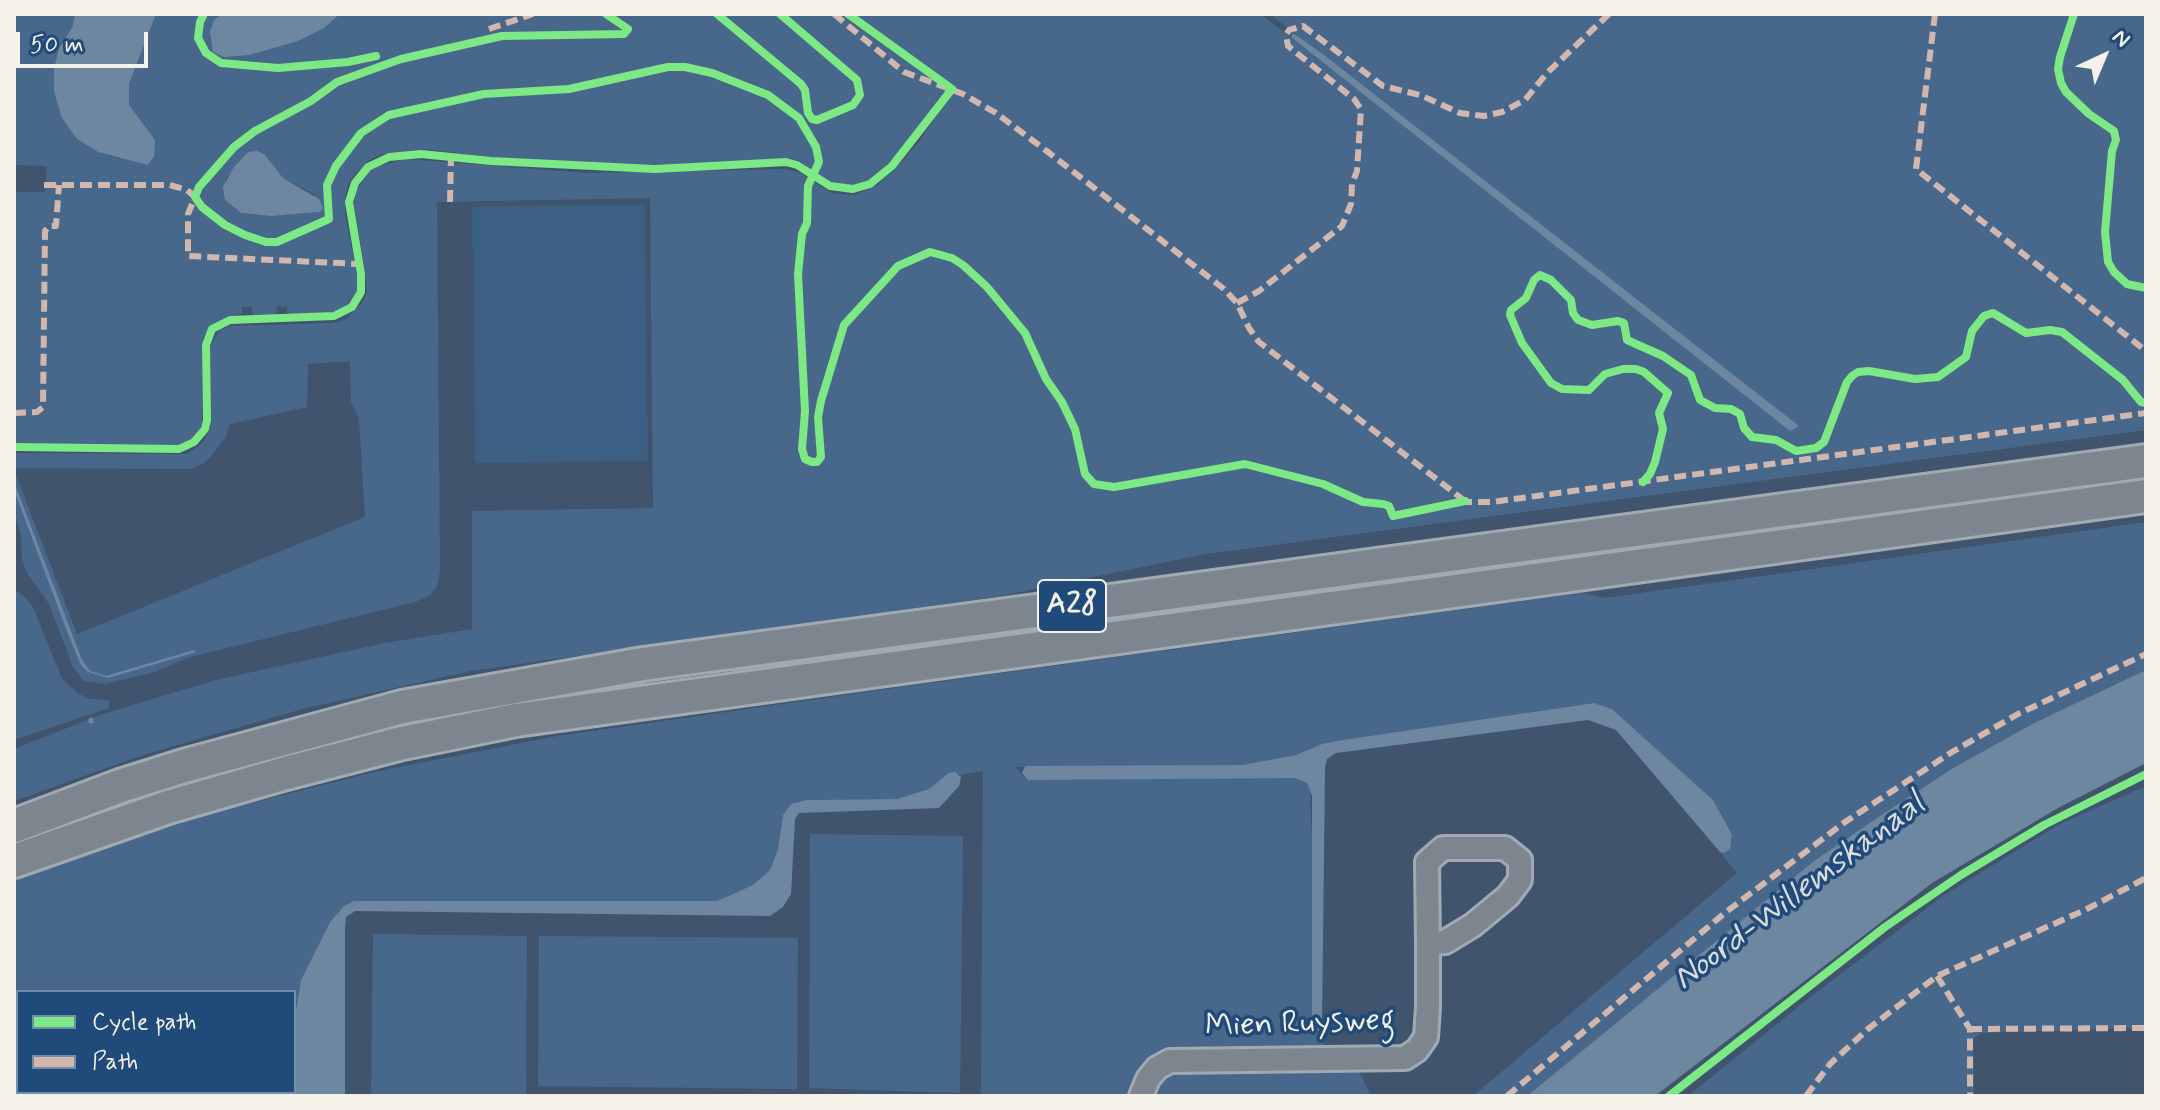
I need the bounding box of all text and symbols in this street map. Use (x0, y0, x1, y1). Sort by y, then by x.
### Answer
scale bar (20, 16, 152, 66)
north arrow (2064, 16, 2144, 96)
text: N (2106, 24, 2136, 54)
text: 50 m (30, 30, 84, 61)
road number: A28 (1038, 580, 1106, 632)
water label: Noord-Willemskanaal (1666, 785, 1934, 1001)
legend (16, 990, 296, 1094)
street label: Mien Ruysweg (1204, 1002, 1396, 1048)
text: Cycle path (92, 1007, 197, 1038)
text: Path (92, 1047, 138, 1078)

